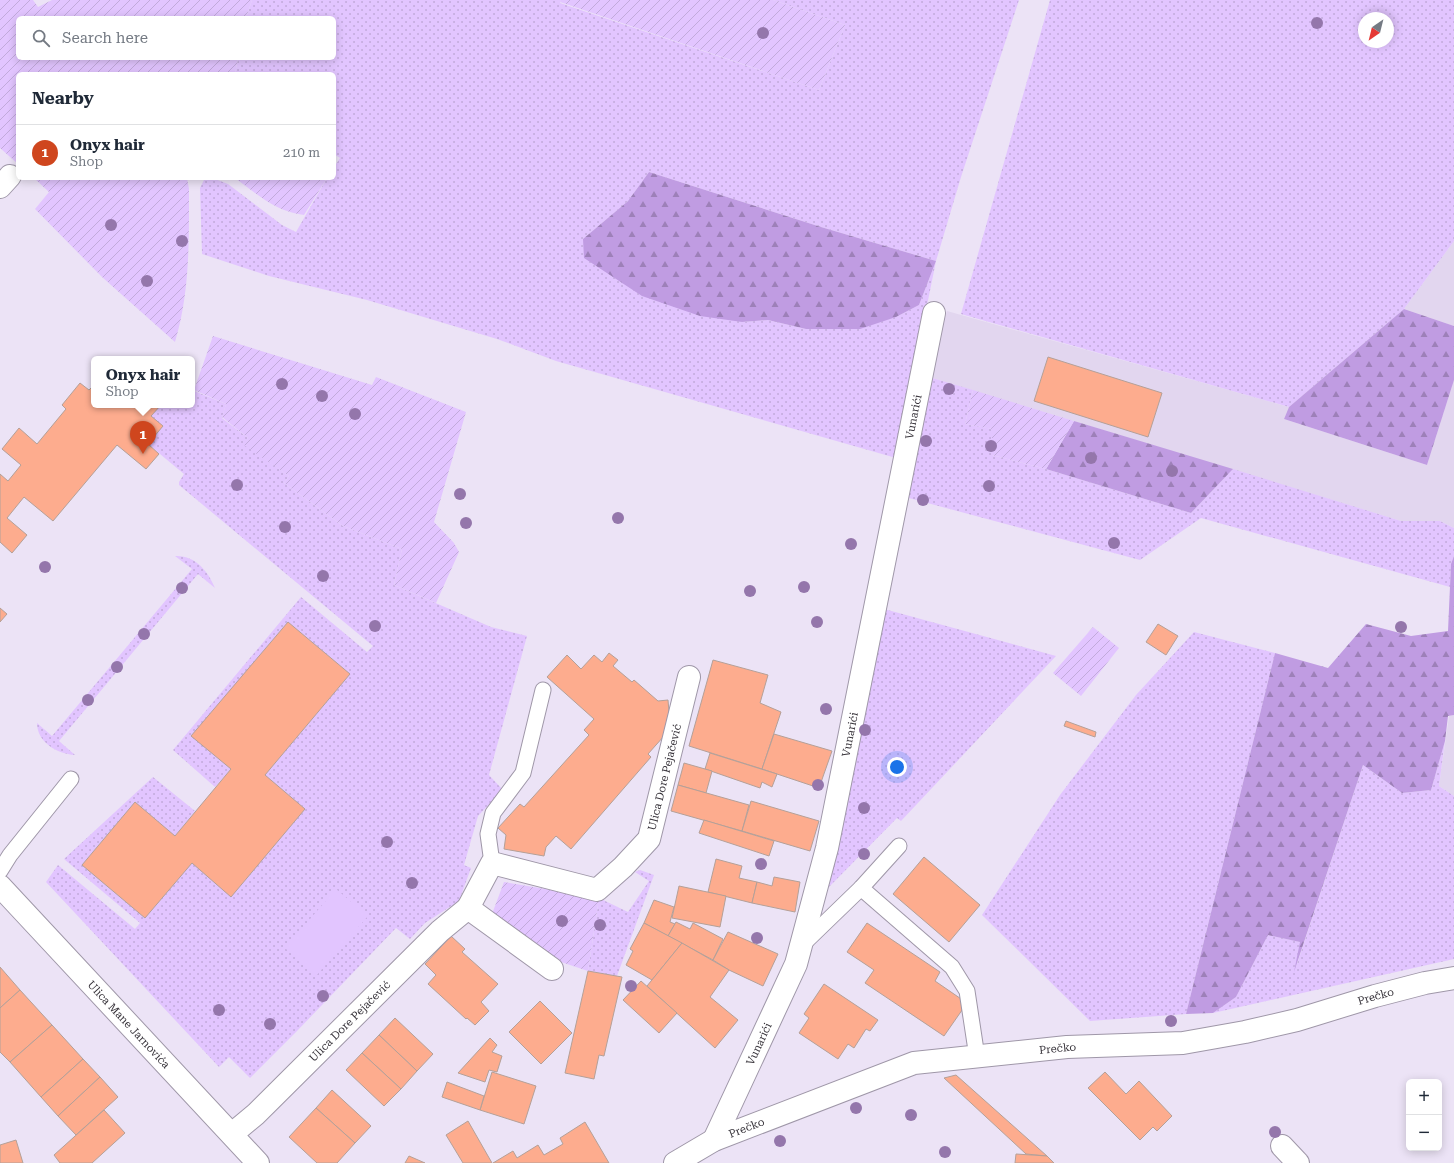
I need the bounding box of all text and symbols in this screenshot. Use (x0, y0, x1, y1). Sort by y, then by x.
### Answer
north arrow (1358, 12, 1394, 48)
search box (16, 16, 336, 60)
icon: search (30, 27, 52, 49)
text: Search here (62, 29, 148, 47)
text: Nearby (32, 88, 94, 108)
text: Onyx hair (70, 136, 145, 154)
text: 1 (41, 145, 49, 160)
text: 210 m (283, 145, 320, 160)
text: Shop (70, 154, 103, 169)
popup (91, 356, 195, 408)
text: Onyx hair (106, 366, 180, 384)
text: Shop (106, 384, 139, 399)
street label: Vunarići (902, 393, 924, 440)
pin: 1 (130, 421, 156, 454)
street label: Vunarići (839, 711, 861, 758)
street label: Ulica Dore Pejačević (645, 723, 684, 832)
your location (887, 757, 907, 777)
street label: Ulica Mane Jarnovića (85, 978, 173, 1071)
street label: Ulica Dore Pejačević (306, 978, 393, 1064)
street label: Prečko (1356, 985, 1395, 1008)
street label: Vunarići (743, 1020, 774, 1067)
street label: Prečko (1038, 1040, 1077, 1056)
map controls (1406, 1079, 1442, 1151)
button: + (1406, 1079, 1442, 1115)
street label: Prečko (727, 1115, 766, 1140)
button: − (1406, 1115, 1442, 1151)

